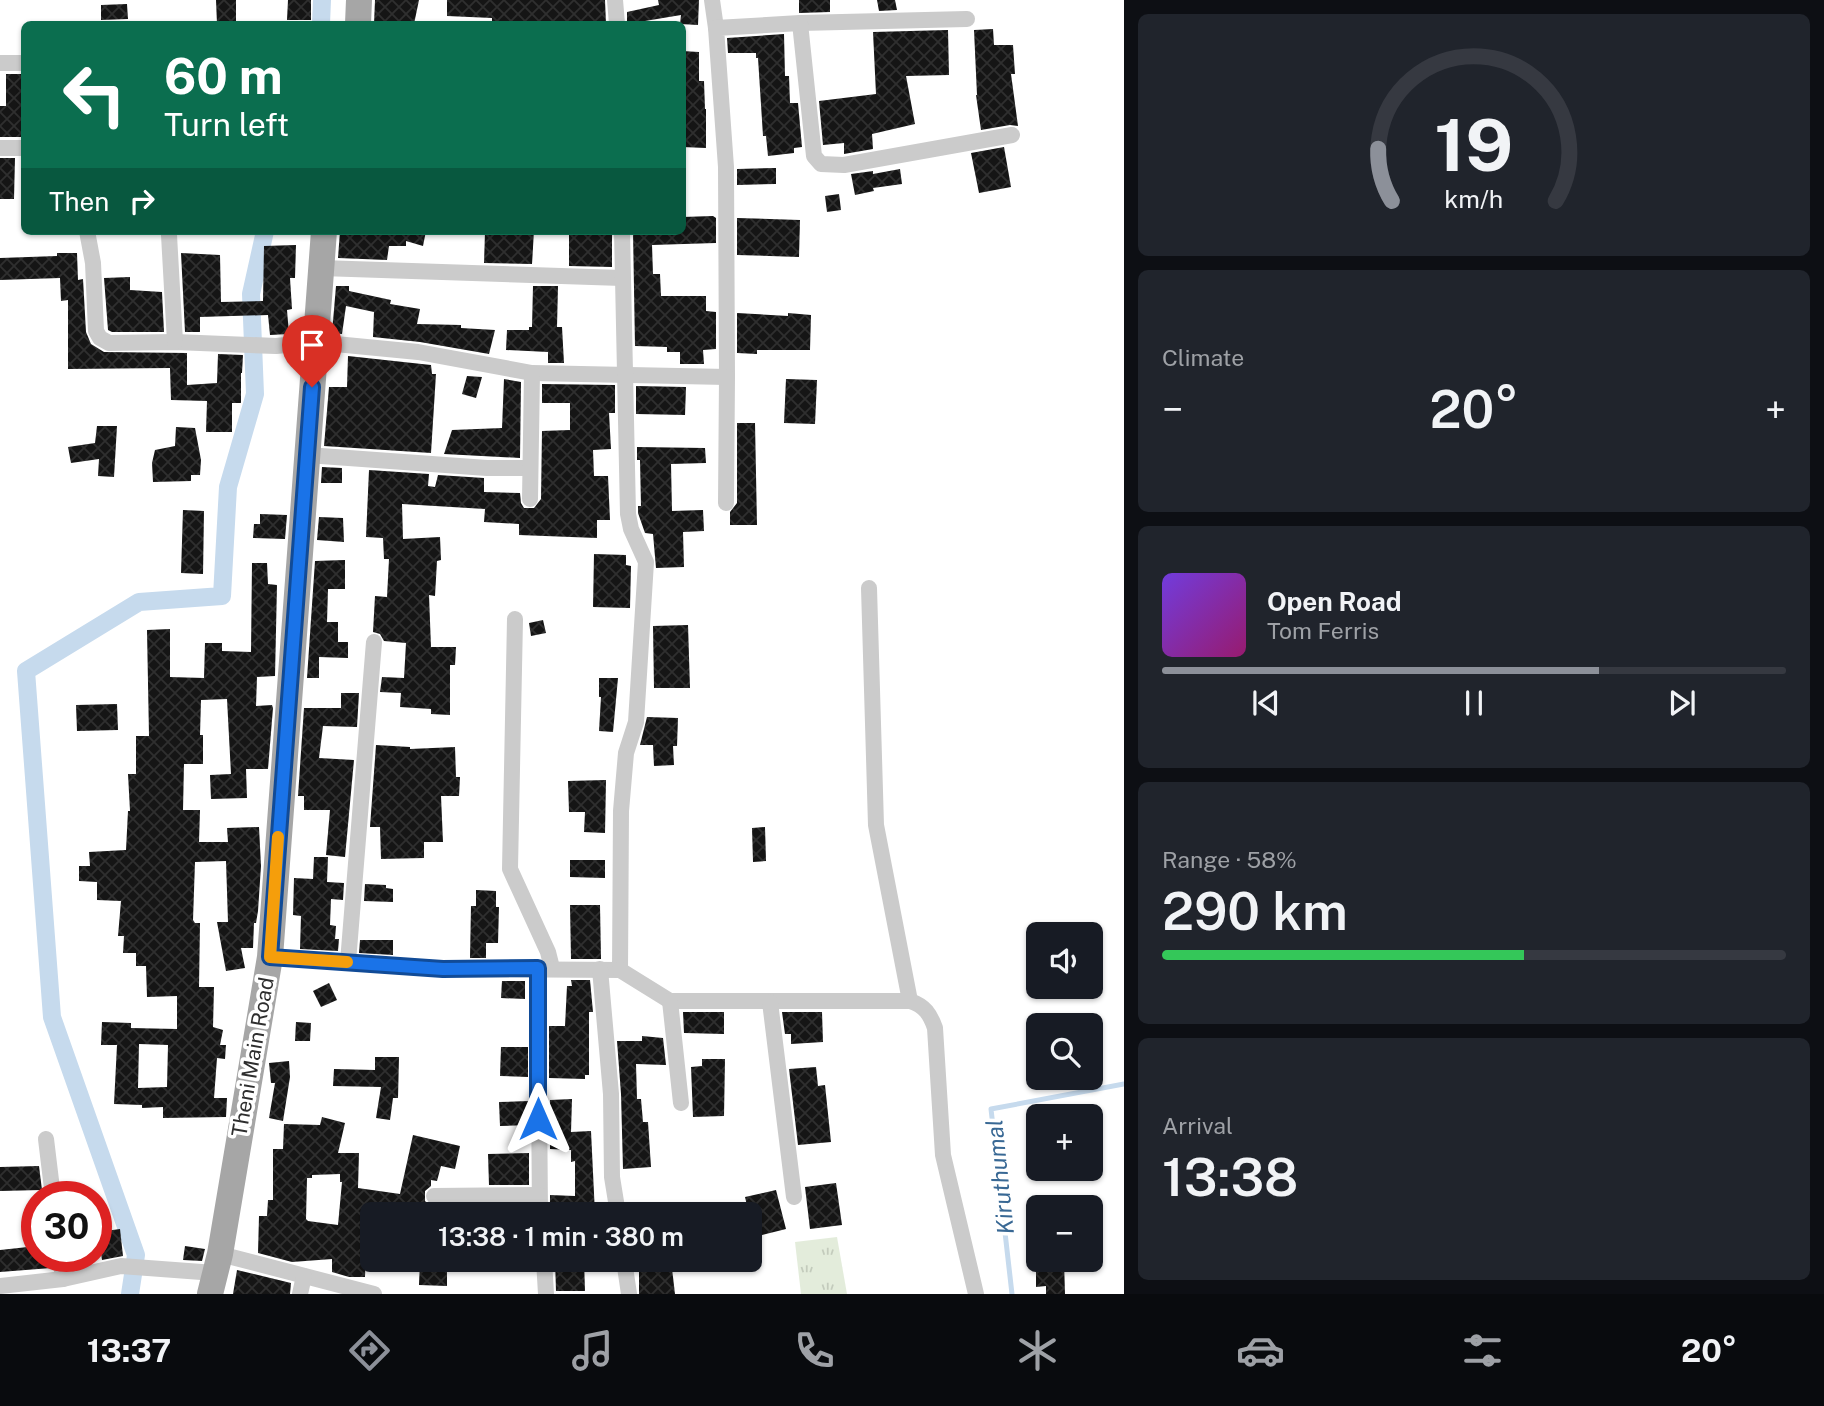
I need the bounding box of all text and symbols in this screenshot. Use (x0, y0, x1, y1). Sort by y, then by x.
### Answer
text: 60 m (164, 47, 283, 105)
icon: left (49, 49, 140, 140)
text: 19 (1434, 102, 1514, 187)
text: Turn left (164, 106, 289, 143)
icon: right (123, 182, 161, 220)
text: km/h (1445, 184, 1503, 214)
text: Then (49, 186, 109, 217)
pin (282, 315, 342, 387)
icon: arrive (293, 326, 331, 364)
text: Climate (1162, 344, 1244, 371)
text: 20° (1429, 379, 1519, 440)
text: − (1162, 387, 1183, 432)
text: + (1765, 387, 1786, 432)
text: Open Road (1267, 586, 1402, 617)
text: Tom Ferris (1267, 617, 1379, 644)
icon: previous (1247, 684, 1285, 722)
icon: pause (1455, 684, 1493, 722)
icon: next (1663, 684, 1701, 722)
text: Range · 58% (1162, 846, 1297, 873)
text: 290 km (1162, 881, 1348, 942)
map controls (1026, 922, 1103, 1272)
button: sound (1026, 922, 1103, 999)
street label: Theni Main Road (226, 975, 279, 1139)
button: search (1026, 1013, 1103, 1090)
position arrow (501, 1082, 575, 1156)
button: + (1026, 1104, 1103, 1181)
text: Arrival (1162, 1112, 1233, 1139)
water label: Kiruthumal (980, 1118, 1019, 1236)
text: 13:38 (1162, 1147, 1298, 1208)
speed limit sign: 30 (21, 1181, 112, 1272)
button: − (1026, 1195, 1103, 1272)
text: 13:38 · 1 min · 380 m (438, 1221, 684, 1252)
icon: directions (345, 1326, 394, 1375)
icon: music (568, 1326, 617, 1375)
icon: phone (790, 1326, 839, 1375)
icon: climate (1013, 1326, 1062, 1375)
icon: car (1236, 1326, 1285, 1375)
icon: filters (1458, 1326, 1507, 1375)
text: 13:37 (87, 1332, 171, 1369)
text: 20° (1681, 1332, 1737, 1369)

